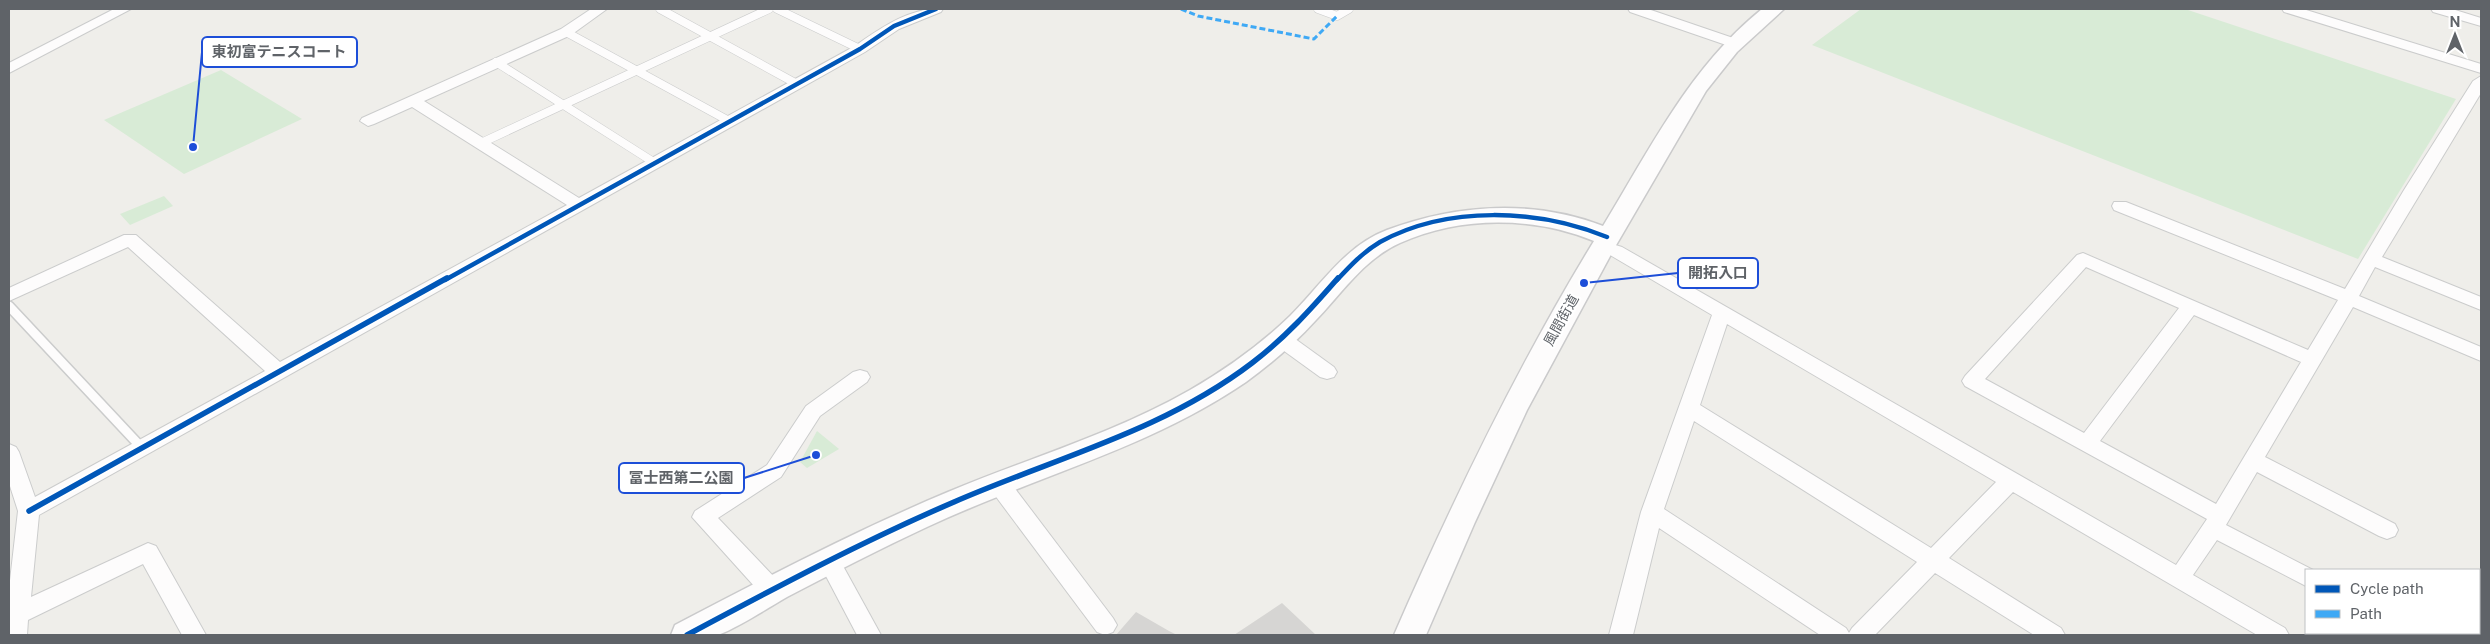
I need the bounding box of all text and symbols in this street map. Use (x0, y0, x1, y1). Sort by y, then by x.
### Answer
north arrow (2430, 10, 2480, 60)
text: N (2450, 14, 2460, 30)
callout: 東初富テニスコート (202, 37, 357, 67)
text: 東初富テニスコート (211, 43, 347, 60)
callout: 開拓入口 (1678, 258, 1758, 288)
text: 開拓入口 (1688, 264, 1748, 281)
street label: 風間街道 (1540, 292, 1582, 348)
callout: 冨士西第二公園 (619, 463, 744, 493)
text: 冨士西第二公園 (628, 469, 734, 486)
legend (2305, 569, 2480, 634)
text: Cycle path (2350, 580, 2424, 597)
text: Path (2350, 605, 2382, 622)

